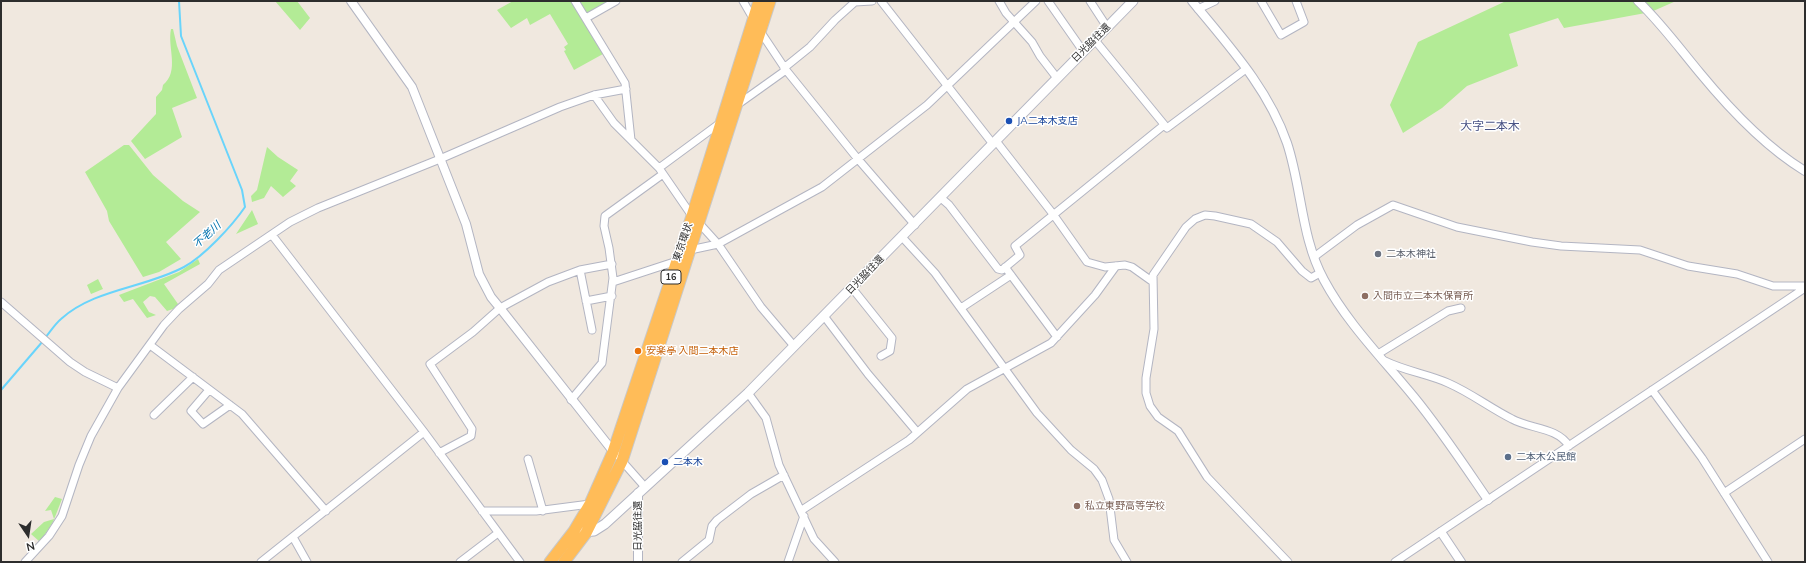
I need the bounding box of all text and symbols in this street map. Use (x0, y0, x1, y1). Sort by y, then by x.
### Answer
street label: 日光脇往還 (1069, 21, 1113, 65)
place label: JA二本木支店 (1017, 115, 1078, 127)
marker: JA二本木支店 (1004, 116, 1014, 126)
district label: 大字二本木 (1460, 119, 1520, 133)
water label: 不老川 (190, 219, 224, 251)
street label: 東京環状 (671, 221, 695, 263)
place label: 二本木神社 (1386, 248, 1436, 260)
marker: 二本木神社 (1373, 249, 1383, 259)
street label: 日光脇往還 (843, 253, 887, 297)
road number: 16 (661, 270, 681, 284)
place label: 入間市立二本木保育所 (1373, 290, 1473, 302)
marker: 入間市立二本木保育所 (1360, 291, 1370, 301)
place label: 安楽亭 入間二本木店 (646, 345, 739, 357)
marker: 安楽亭 入間二本木店 (633, 346, 643, 356)
place label: 二本木公民館 (1516, 451, 1576, 463)
marker: 二本木公民館 (1503, 452, 1513, 462)
place label: 二本木 (673, 456, 703, 468)
marker: 二本木 (660, 457, 670, 467)
place label: 私立東野高等学校 (1085, 500, 1165, 512)
street label: 日光脇往還 (632, 501, 644, 551)
marker: 私立東野高等学校 (1072, 501, 1082, 511)
north arrow (8, 515, 48, 555)
text: N (25, 539, 36, 554)

